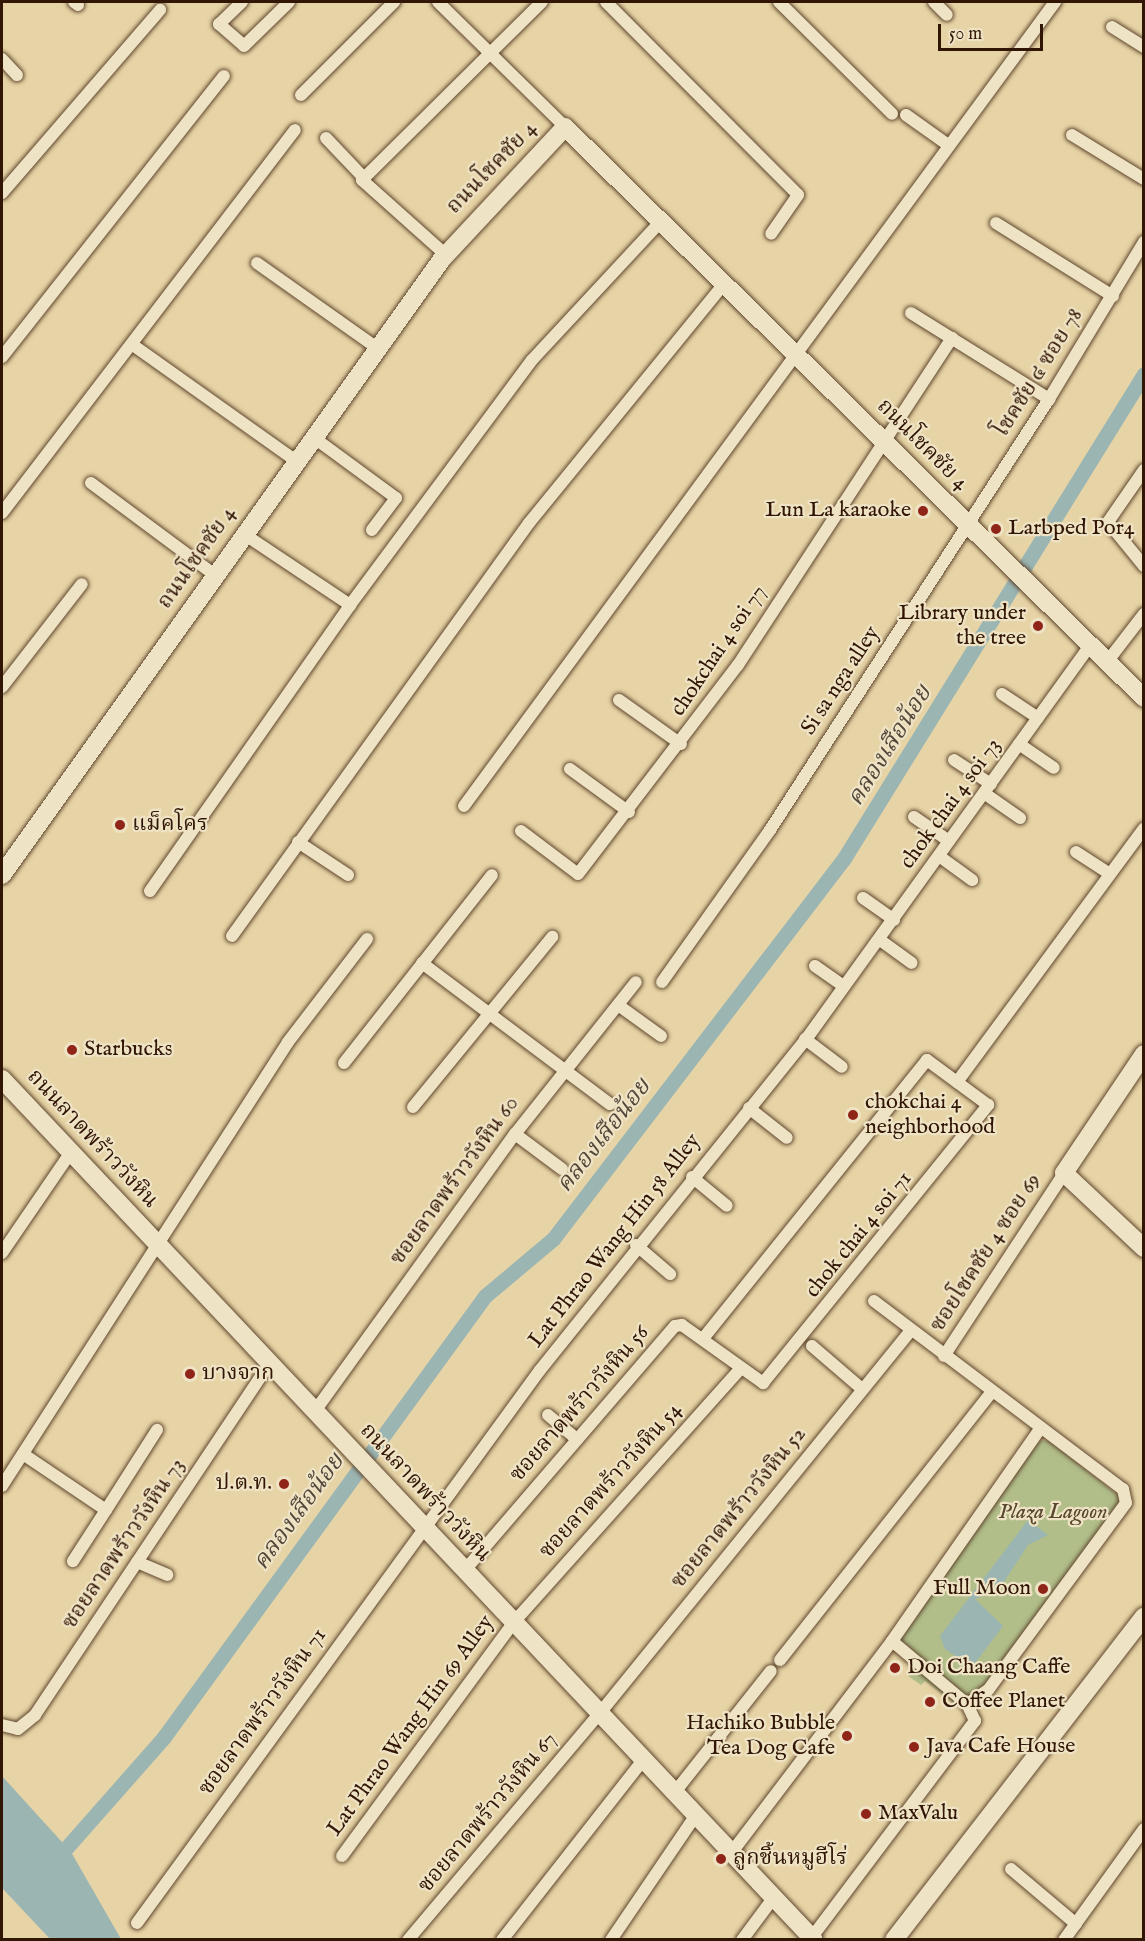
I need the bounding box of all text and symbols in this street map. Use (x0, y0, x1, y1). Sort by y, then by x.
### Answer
scale bar (941, 12, 1046, 50)
text: 50 m (949, 23, 982, 46)
street label: ถนนโชคชัย 4 (441, 116, 543, 220)
street label: โชคชัย ๔ ซอย 78 (989, 304, 1089, 442)
street label: ถนนโชคชัย 4 (871, 394, 973, 496)
place label: Lun La karaoke (765, 498, 911, 524)
street label: ถนนโชคชัย 4 (152, 502, 242, 614)
marker: Lun La karaoke (916, 504, 930, 518)
place label: Larbped Por4 (1008, 516, 1134, 542)
marker: Larbped Por4 (989, 522, 1003, 536)
street label: chokchai 4 soi 77 (665, 581, 773, 721)
place label: Library under the tree (899, 600, 1026, 652)
marker: Library under the tree (1031, 619, 1045, 633)
street label: Si sa nga alley (796, 622, 886, 740)
water label: คลองเสือน้อย (842, 680, 938, 812)
street label: chok chai 4 soi 73 (895, 734, 1007, 874)
place label: แม็คโคร (132, 812, 208, 838)
marker: แม็คโคร (113, 818, 127, 832)
place label: Starbucks (84, 1037, 172, 1063)
marker: Starbucks (65, 1043, 79, 1057)
street label: ถนนลาดพร้าววังหิน (21, 1064, 163, 1214)
water label: คลองเสือน้อย (551, 1073, 657, 1199)
place label: chokchai 4 neighborhood (865, 1089, 995, 1140)
street label: ซอยลาดพร้าววังหิน 60 (385, 1092, 525, 1270)
marker: chokchai 4 neighborhood (846, 1108, 860, 1122)
street label: Lat Phrao Wang Hin 58 Alley (523, 1129, 707, 1353)
street label: chok chai 4 soi 71 (800, 1166, 918, 1304)
street label: ซอยโชคชัย 4 ซอย 69 (925, 1169, 1047, 1337)
street label: ซอยลาดพร้าววังหิน 56 (505, 1320, 655, 1488)
place label: บางจาก (202, 1361, 274, 1387)
marker: บางจาก (183, 1367, 197, 1381)
street label: ซอยลาดพร้าววังหิน 54 (534, 1398, 688, 1564)
street label: ถนนลาดพร้าววังหิน (354, 1418, 496, 1568)
street label: ซอยลาดพร้าววังหิน 52 (666, 1422, 812, 1594)
water label: คลองเสือน้อย (247, 1448, 351, 1576)
street label: ซอยลาดพร้าววังหิน 73 (57, 1454, 191, 1634)
place label: ป.ต.ท. (216, 1471, 272, 1497)
marker: ป.ต.ท. (277, 1477, 291, 1491)
park label: Plaza Lagoon (998, 1500, 1108, 1526)
place label: Full Moon (933, 1576, 1031, 1602)
marker: Full Moon (1036, 1582, 1050, 1596)
street label: Lat Phrao Wang Hin 69 Alley (322, 1610, 500, 1842)
street label: ซอยลาดพร้าววังหิน 71 (193, 1623, 333, 1801)
place label: Doi Chaang Caffe (907, 1655, 1070, 1681)
marker: Doi Chaang Caffe (888, 1661, 902, 1675)
place label: Coffee Planet (942, 1689, 1065, 1715)
marker: Coffee Planet (923, 1695, 937, 1709)
place label: Hachiko Bubble Tea Dog Cafe (686, 1710, 835, 1762)
street label: ซอยลาดพร้าววังหิน 67 (413, 1727, 563, 1899)
marker: Hachiko Bubble Tea Dog Cafe (840, 1729, 854, 1743)
place label: Java Cafe House (926, 1734, 1075, 1760)
marker: Java Cafe House (907, 1740, 921, 1754)
place label: MaxValu (878, 1801, 958, 1827)
marker: MaxValu (859, 1807, 873, 1821)
place label: ลูกชิ้นหมูฮีโร่ (733, 1846, 847, 1872)
marker: ลูกชิ้นหมูฮีโร่ (714, 1852, 728, 1866)

